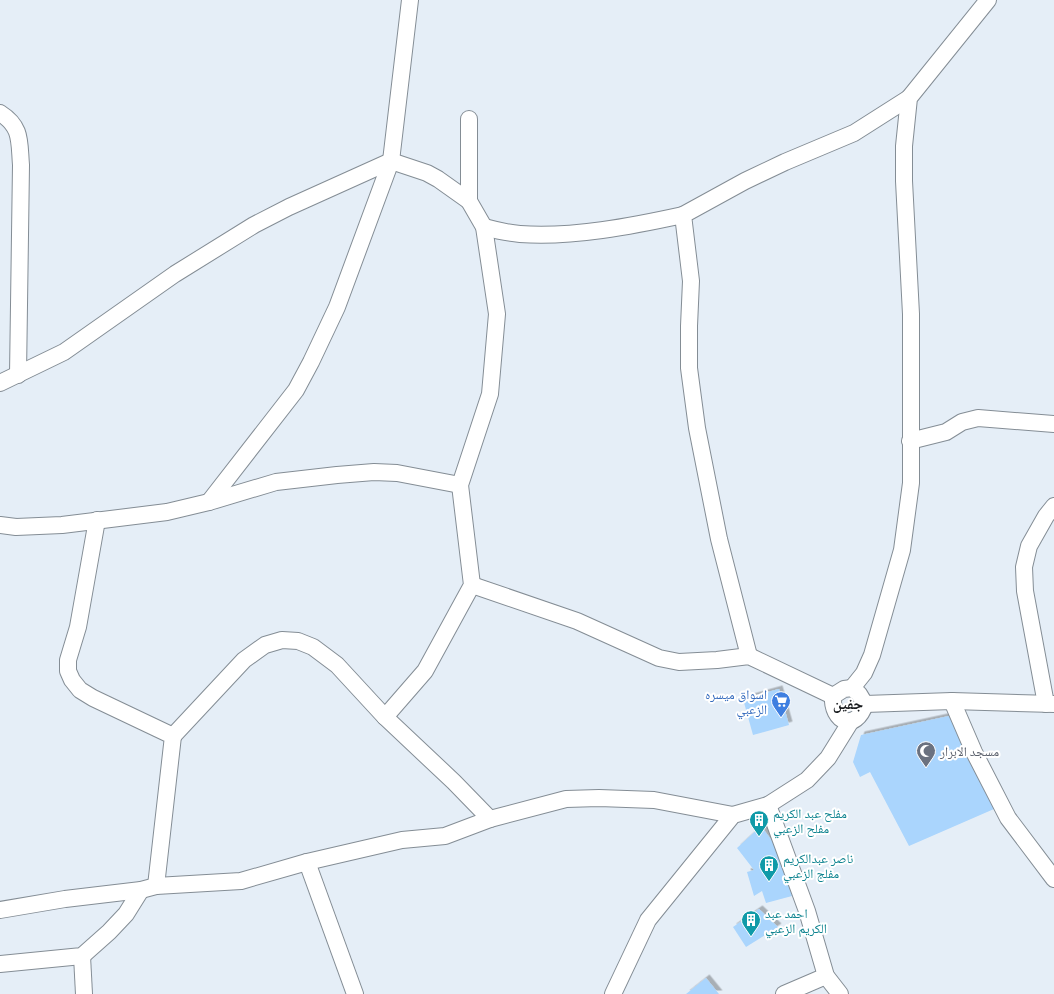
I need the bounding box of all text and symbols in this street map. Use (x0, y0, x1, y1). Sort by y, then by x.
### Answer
place label: اسواق ميسره الزعبي (705, 687, 767, 720)
supermarket icon: اسواق ميسره الزعبي (770, 690, 792, 718)
district label: جفين (833, 695, 863, 713)
mosque icon: مسجد الابرار (915, 740, 937, 768)
place label: مسجد الابرار (939, 744, 999, 760)
place label: مفلح عبد الكريم مفلح الزعبي (773, 806, 847, 839)
building icon: مفلح عبد الكريم مفلح الزعبي (748, 809, 770, 837)
place label: ناصر عبدالكريم مفلج الزعبي (783, 851, 853, 884)
building icon: ناصر عبدالكريم مفلج الزعبي (758, 854, 780, 882)
place label: احمد عبد الكريم الزعبي (765, 906, 827, 939)
building icon: احمد عبد الكريم الزعبي (740, 909, 762, 937)

